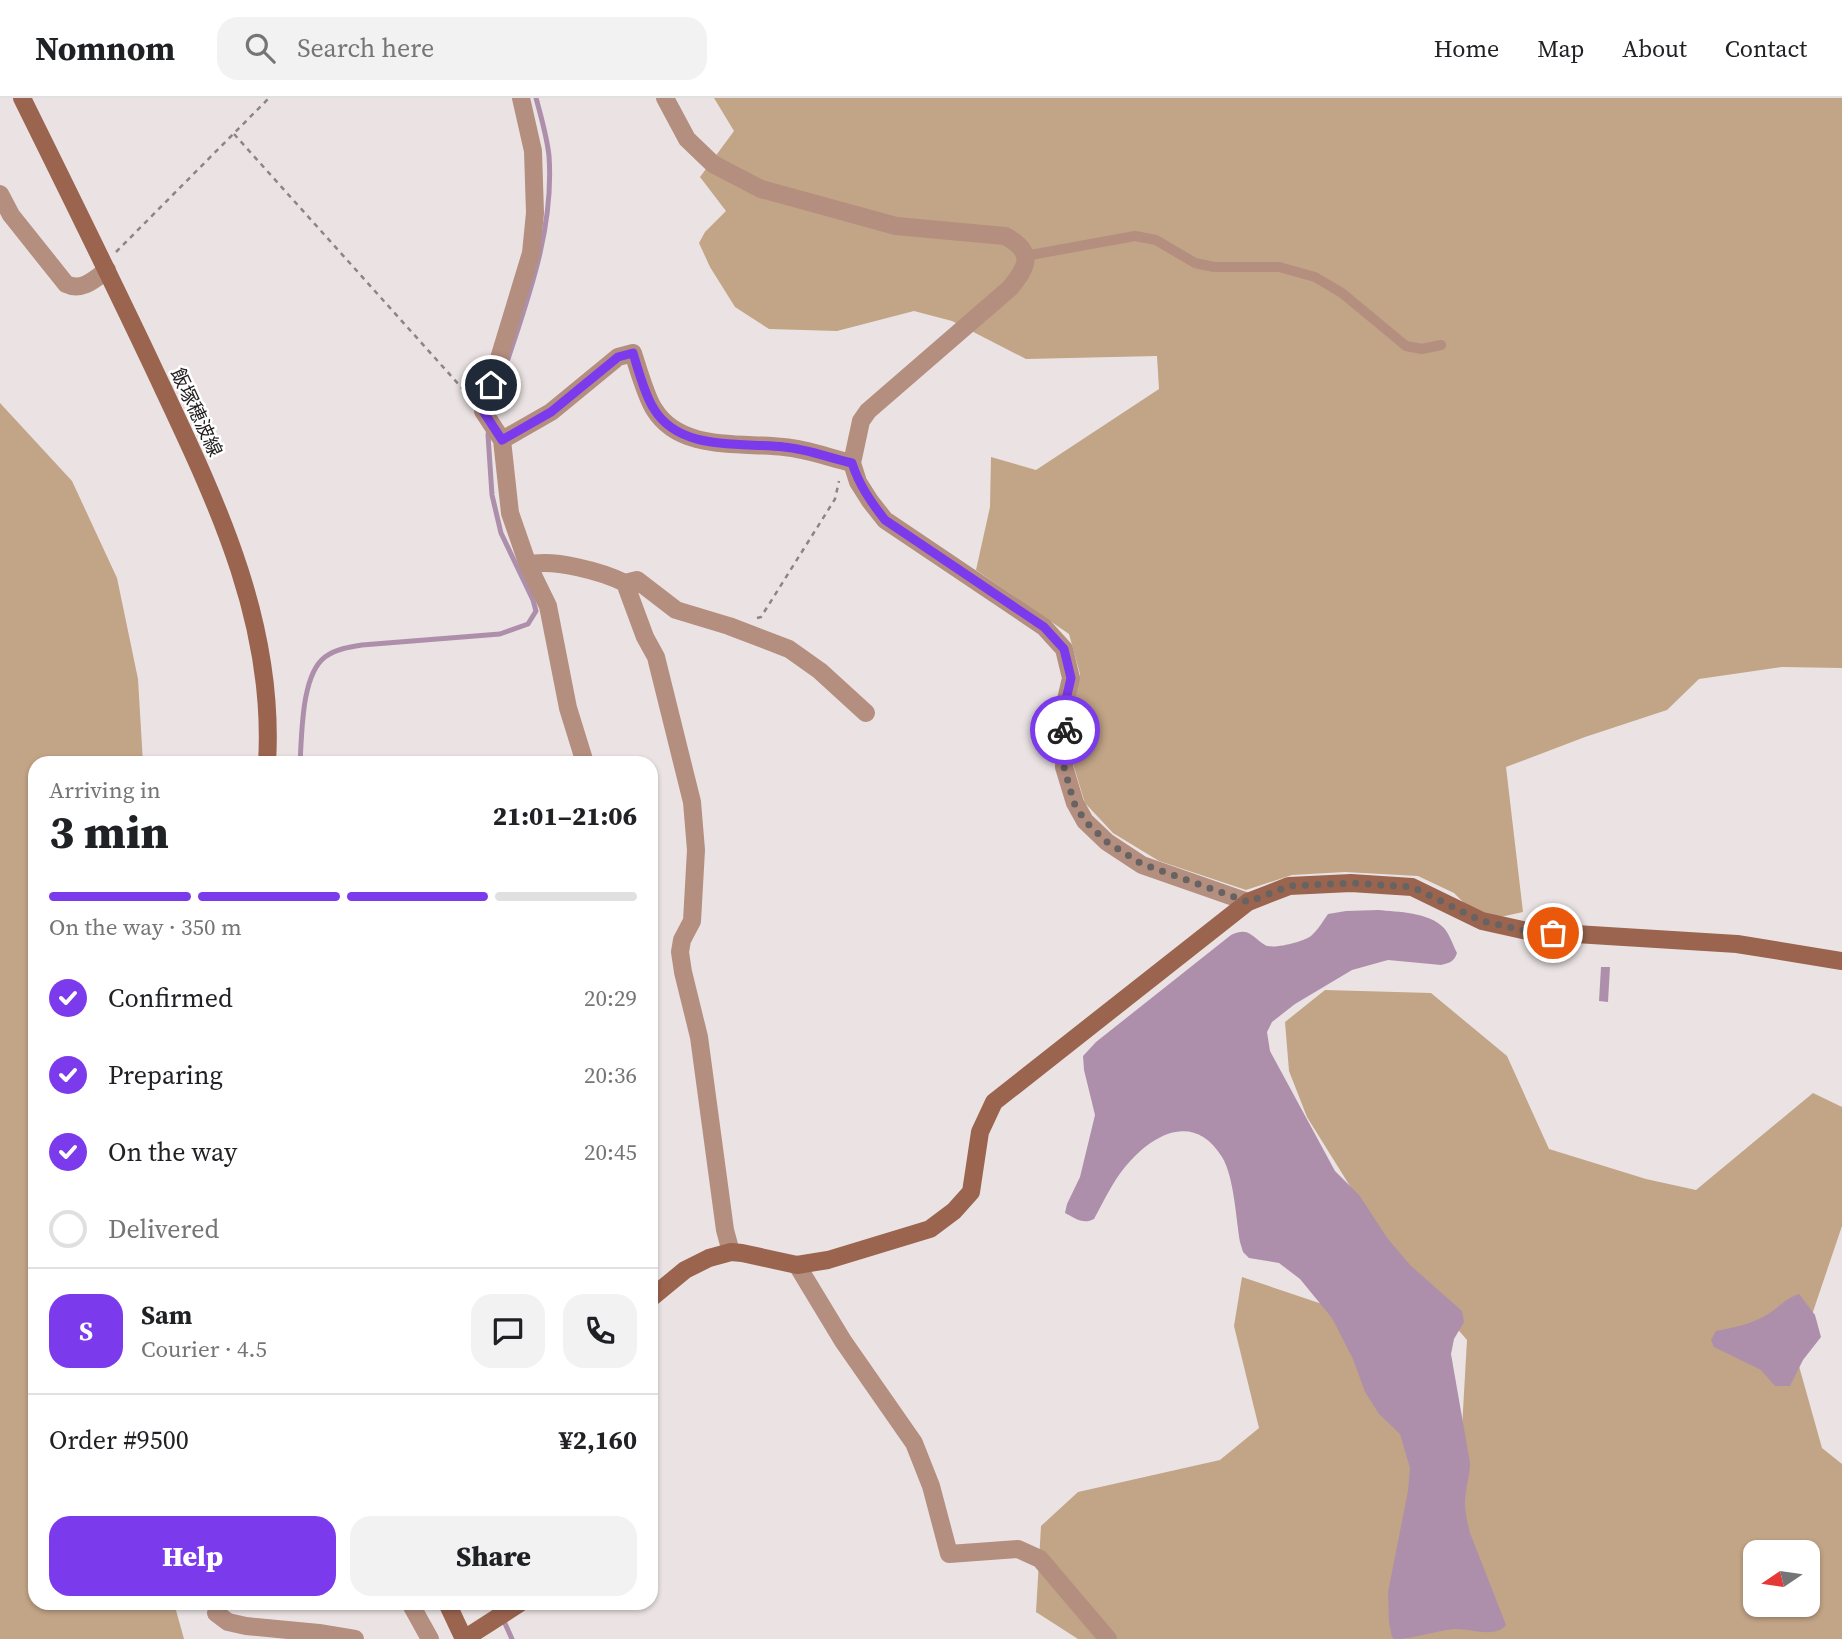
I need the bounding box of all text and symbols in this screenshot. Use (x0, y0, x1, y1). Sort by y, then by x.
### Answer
search box (217, 17, 707, 80)
text: Nomnom (35, 26, 175, 71)
icon: search (241, 29, 279, 67)
text: Search here (297, 30, 434, 66)
text: Home (1434, 32, 1499, 65)
text: Map (1537, 32, 1584, 65)
text: About (1622, 32, 1687, 65)
text: Contact (1725, 32, 1807, 65)
pin (461, 355, 521, 415)
street label: 飯塚穂波線 (165, 363, 229, 461)
icon: home (472, 366, 510, 404)
courier (1030, 695, 1100, 765)
icon: bike (1046, 711, 1084, 749)
text: Arriving in (49, 774, 161, 806)
text: 21:01–21:06 (493, 798, 637, 834)
text: 3 min (49, 800, 169, 863)
pin (1523, 903, 1583, 963)
text: On the way · 350 m (49, 911, 242, 943)
icon: bag (1534, 914, 1572, 952)
icon: check (49, 979, 87, 1017)
text: Confirmed (108, 980, 233, 1016)
text: 20:29 (584, 982, 637, 1014)
icon: check (49, 1056, 87, 1094)
text: Preparing (108, 1057, 223, 1093)
text: 20:36 (584, 1059, 637, 1091)
icon: check (49, 1133, 87, 1171)
text: On the way (108, 1134, 237, 1170)
text: 20:45 (584, 1136, 637, 1168)
text: Delivered (108, 1211, 219, 1247)
button: chat (471, 1294, 545, 1368)
button: phone (563, 1294, 637, 1368)
text: Sam (141, 1297, 192, 1333)
text: S (79, 1313, 93, 1349)
text: Courier · 4.5 (141, 1333, 267, 1365)
text: Order #9500 (49, 1422, 189, 1458)
text: ¥2,160 (559, 1422, 637, 1458)
button: Help (49, 1516, 336, 1596)
button: Share (350, 1516, 637, 1596)
north arrow (1743, 1540, 1820, 1617)
map controls (1743, 1540, 1820, 1617)

